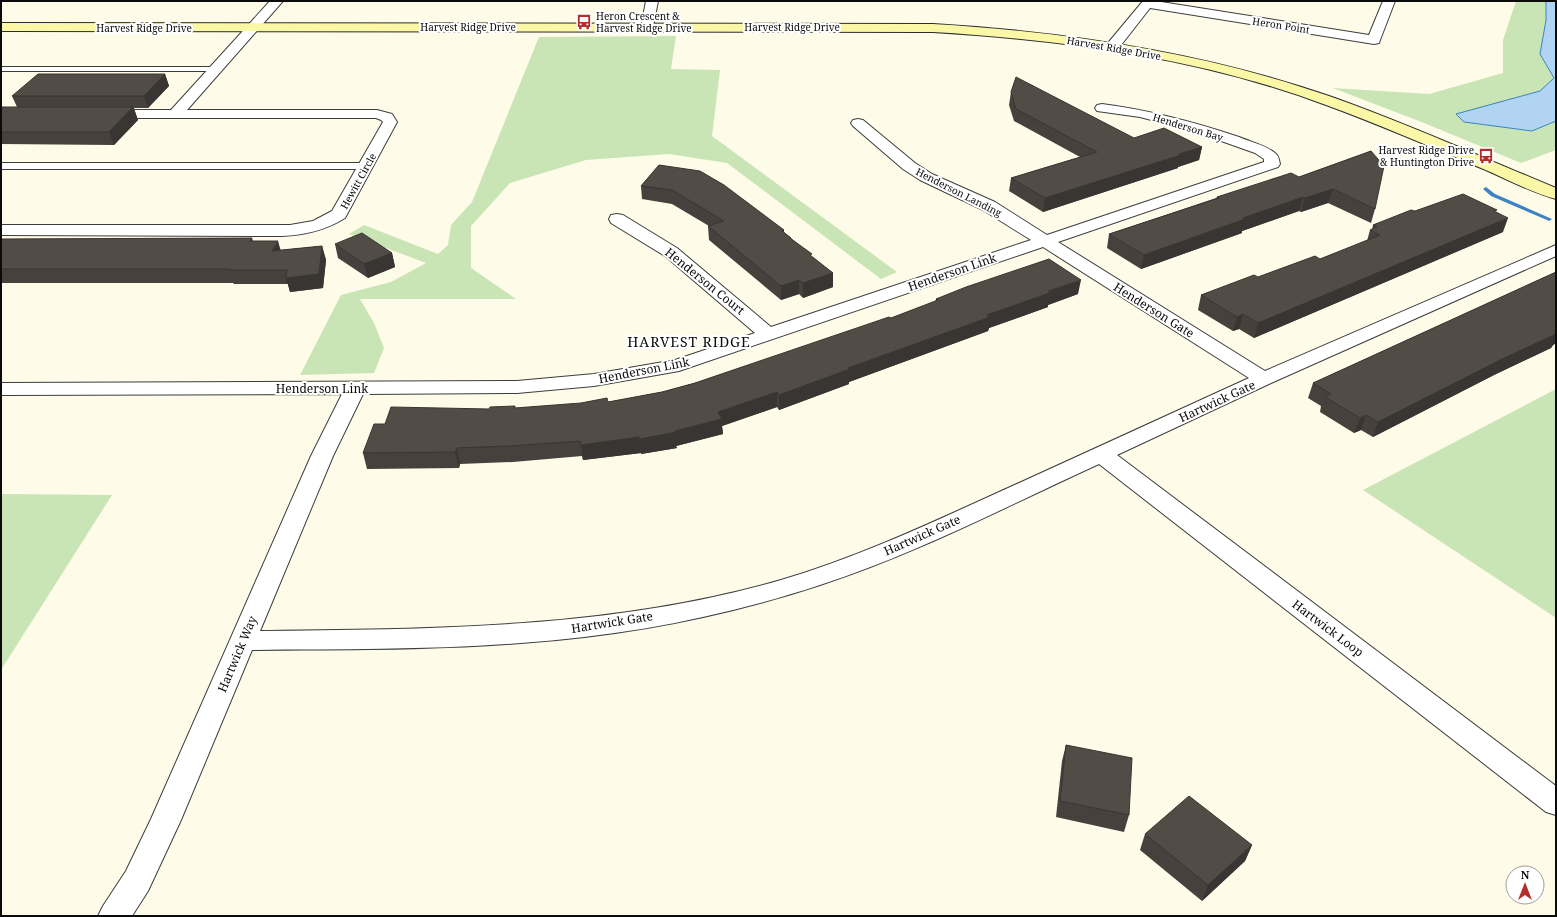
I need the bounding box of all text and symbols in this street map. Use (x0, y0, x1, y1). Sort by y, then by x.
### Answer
place label: Heron Crescent & Harvest Ridge Drive (596, 9, 692, 35)
bus stop icon: Heron Crescent & Harvest Ridge Drive (575, 13, 593, 31)
street label: Heron Point (1251, 14, 1311, 37)
street label: Harvest Ridge Drive (420, 20, 516, 34)
street label: Harvest Ridge Drive (744, 20, 840, 34)
street label: Harvest Ridge Drive (96, 21, 192, 35)
street label: Harvest Ridge Drive (1066, 33, 1162, 63)
street label: Henderson Bay (1151, 110, 1225, 144)
place label: Harvest Ridge Drive & Huntington Drive (1378, 143, 1474, 169)
bus stop icon: Harvest Ridge Drive & Huntington Drive (1477, 147, 1495, 165)
street label: Hewitt Circle (337, 150, 379, 212)
street label: Henderson Landing (914, 164, 1005, 220)
street label: Henderson Court (662, 244, 748, 318)
street label: Henderson Link (906, 249, 999, 295)
street label: Henderson Gate (1110, 278, 1198, 342)
district label: HARVEST RIDGE (627, 332, 751, 351)
street label: Henderson Link (597, 353, 692, 387)
street label: Hartwick Gate (1176, 376, 1258, 426)
street label: Henderson Link (276, 380, 369, 397)
street label: Hartwick Gate (881, 510, 963, 560)
street label: Hartwick Loop (1289, 596, 1367, 660)
street label: Hartwick Gate (570, 607, 654, 637)
street label: Hartwick Way (213, 613, 261, 695)
north arrow (1505, 865, 1545, 905)
text: N (1521, 867, 1530, 882)

